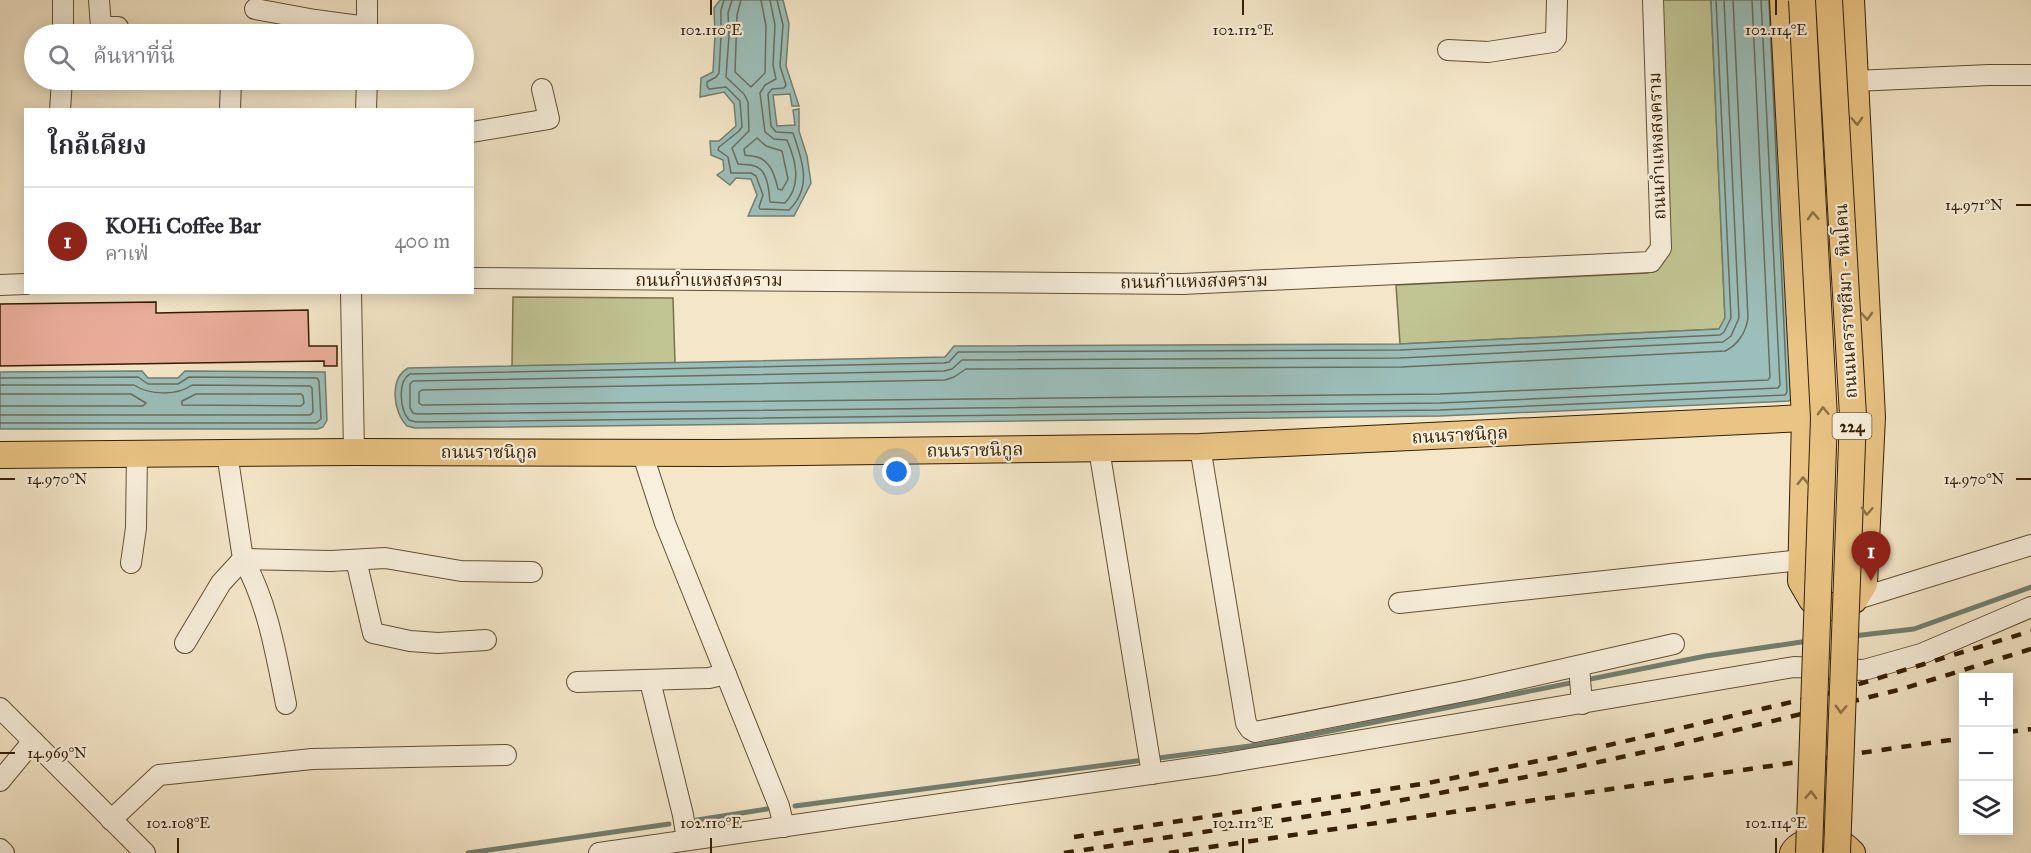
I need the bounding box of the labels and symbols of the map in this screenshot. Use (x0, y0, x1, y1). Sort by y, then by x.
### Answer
text: 102.110°E (680, 21, 742, 39)
text: 102.112°E (1213, 21, 1274, 39)
text: 102.114°E (1745, 21, 1807, 39)
street label: ถนนกำแหงสงคราม (1643, 72, 1671, 220)
one-way arrow (1851, 117, 1864, 126)
text: 14.971°N (1945, 196, 2003, 214)
street label: ถนนนครราชสีมา - หินโคน (1828, 203, 1862, 399)
one-way arrow (1807, 212, 1820, 221)
street label: ถนนกำแหงสงคราม (635, 269, 783, 291)
street label: ถนนกำแหงสงคราม (1120, 269, 1268, 293)
one-way arrow (1860, 312, 1873, 321)
one-way arrow (1817, 406, 1830, 415)
road number: 224 (1832, 413, 1872, 439)
street label: ถนนราชนิกูล (1411, 421, 1509, 449)
street label: ถนนราชนิกูล (926, 438, 1024, 462)
street label: ถนนราชนิกูล (441, 441, 537, 463)
your location (882, 457, 911, 486)
text: 14.970°N (27, 470, 88, 488)
text: 14.970°N (1944, 470, 2005, 488)
one-way arrow (1797, 477, 1809, 486)
one-way arrow (1861, 506, 1874, 515)
pin: 1 (1852, 532, 1890, 581)
one-way arrow (1835, 704, 1848, 713)
text: 14.969°N (27, 744, 87, 762)
one-way arrow (1805, 790, 1818, 799)
text: 102.108°E (146, 814, 210, 832)
text: 102.110°E (680, 814, 742, 832)
text: 102.112°E (1213, 814, 1274, 832)
text: 102.114°E (1745, 814, 1807, 832)

